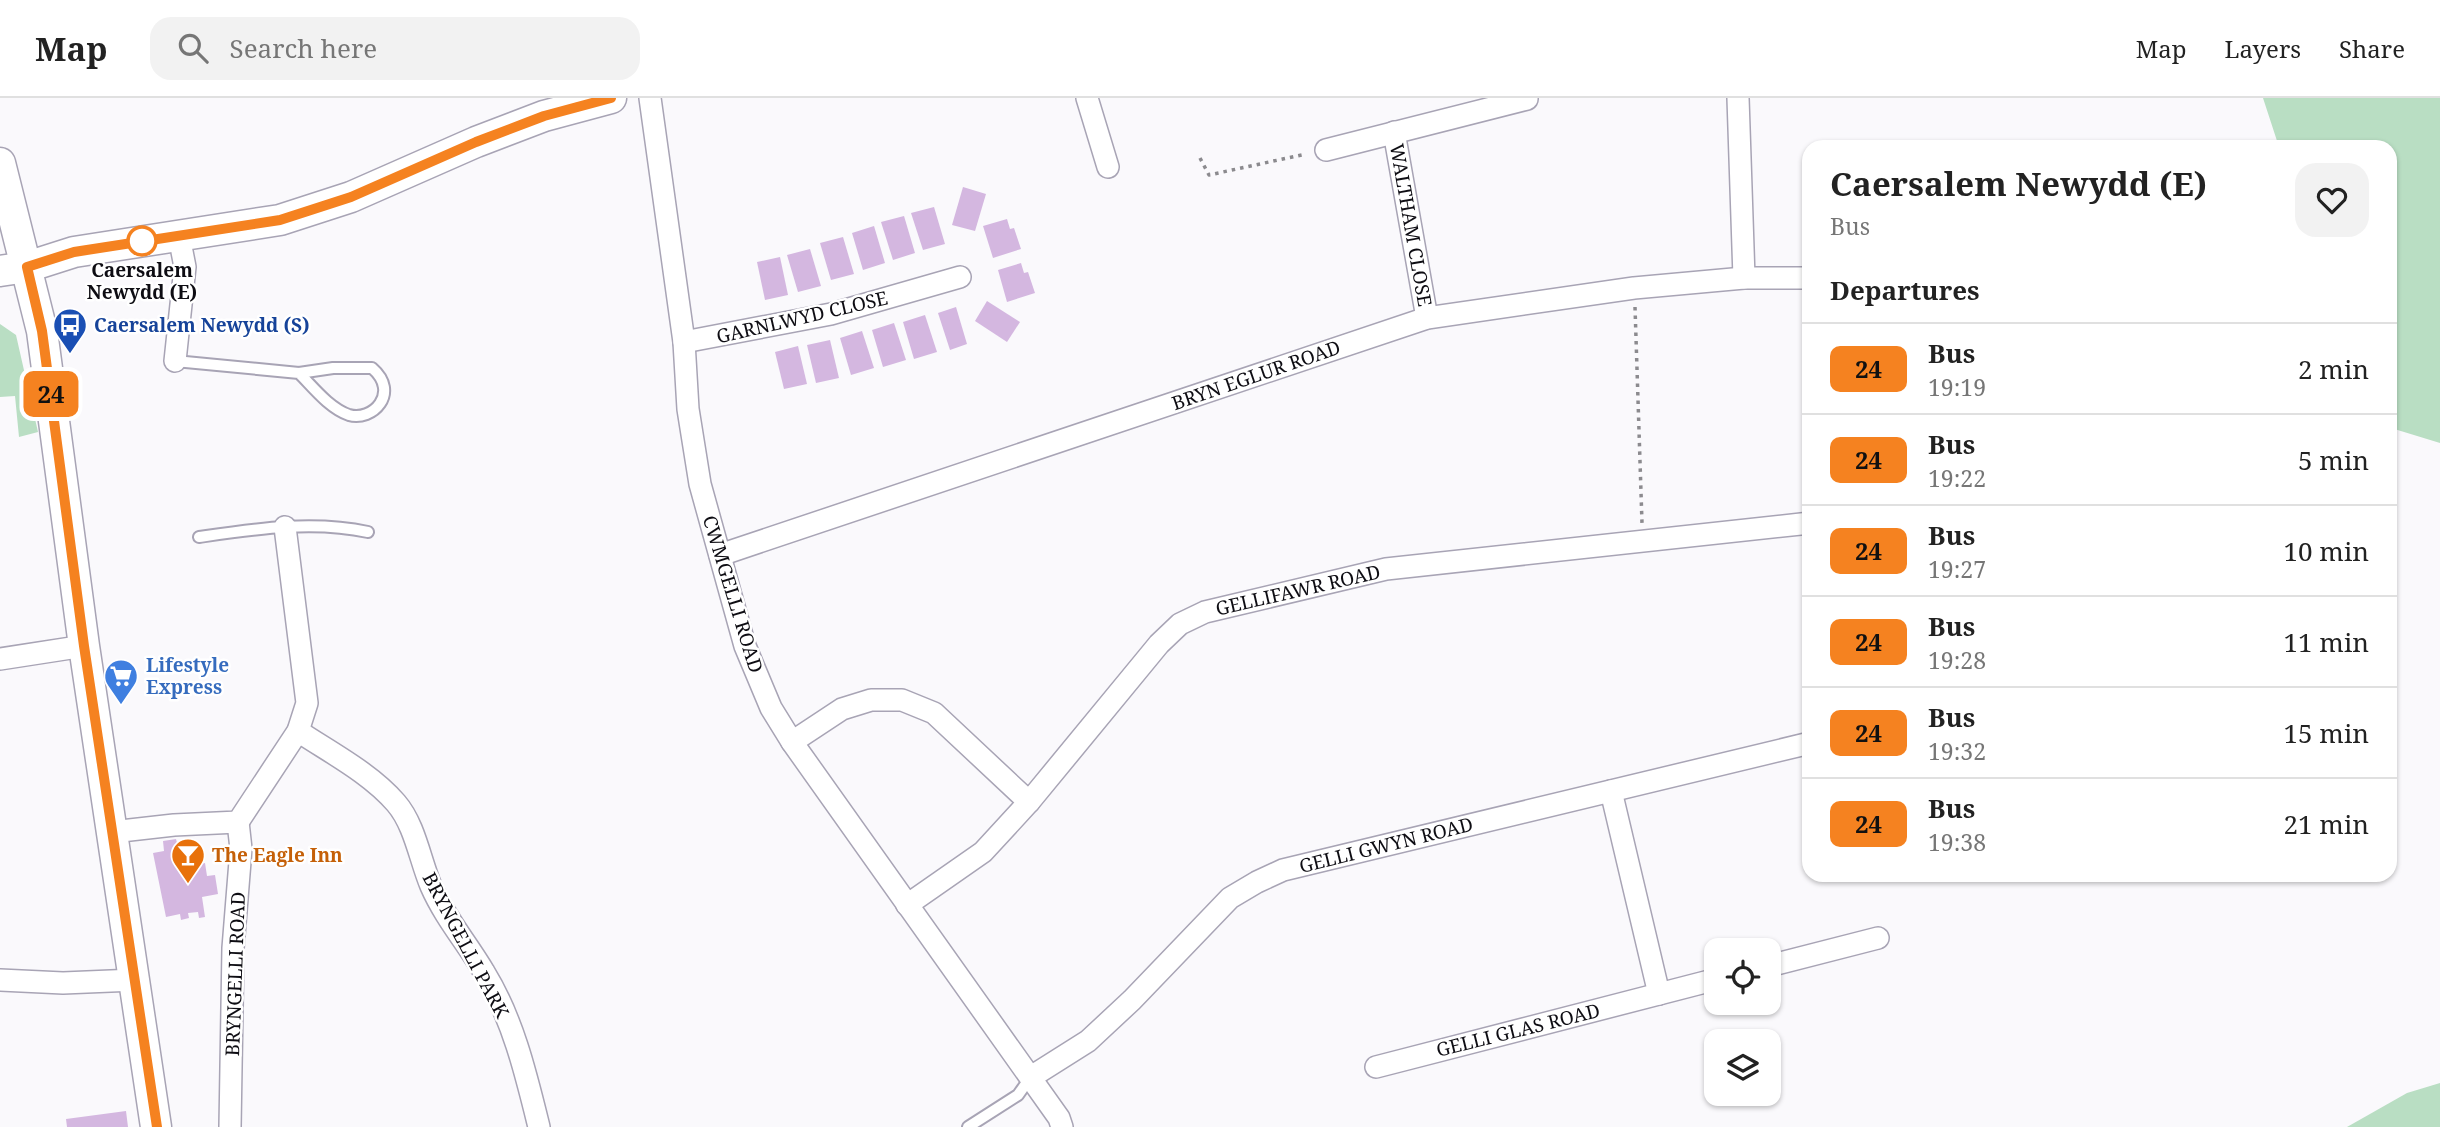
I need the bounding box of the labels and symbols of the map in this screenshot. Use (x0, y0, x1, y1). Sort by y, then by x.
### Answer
street label: WALTHAM CLOSE (1384, 141, 1438, 309)
marker: Caersalem Newydd (E) (127, 226, 157, 256)
place label: Caersalem Newydd (E) (87, 257, 197, 305)
street label: GARNLWYD CLOSE (714, 285, 890, 349)
bus stop icon: Caersalem Newydd (S) (51, 306, 89, 355)
place label: Caersalem Newydd (S) (94, 312, 310, 338)
street label: BRYN EGLUR ROAD (1168, 334, 1344, 416)
line badge: 24 (20, 371, 82, 417)
street label: CWMGELLI ROAD (697, 512, 769, 676)
street label: GELLIFAWR ROAD (1213, 558, 1383, 622)
place label: Lifestyle Express (146, 652, 229, 700)
supermarket icon: Lifestyle Express (102, 657, 140, 706)
street label: GELLI GWYN ROAD (1296, 811, 1476, 879)
bar icon: The Eagle Inn (169, 836, 207, 885)
place label: The Eagle Inn (212, 842, 343, 868)
street label: BRYNGELLI PARK (417, 868, 516, 1023)
street label: BRYNGELLI ROAD (219, 891, 251, 1057)
street label: GELLI GLAS ROAD (1433, 997, 1603, 1063)

